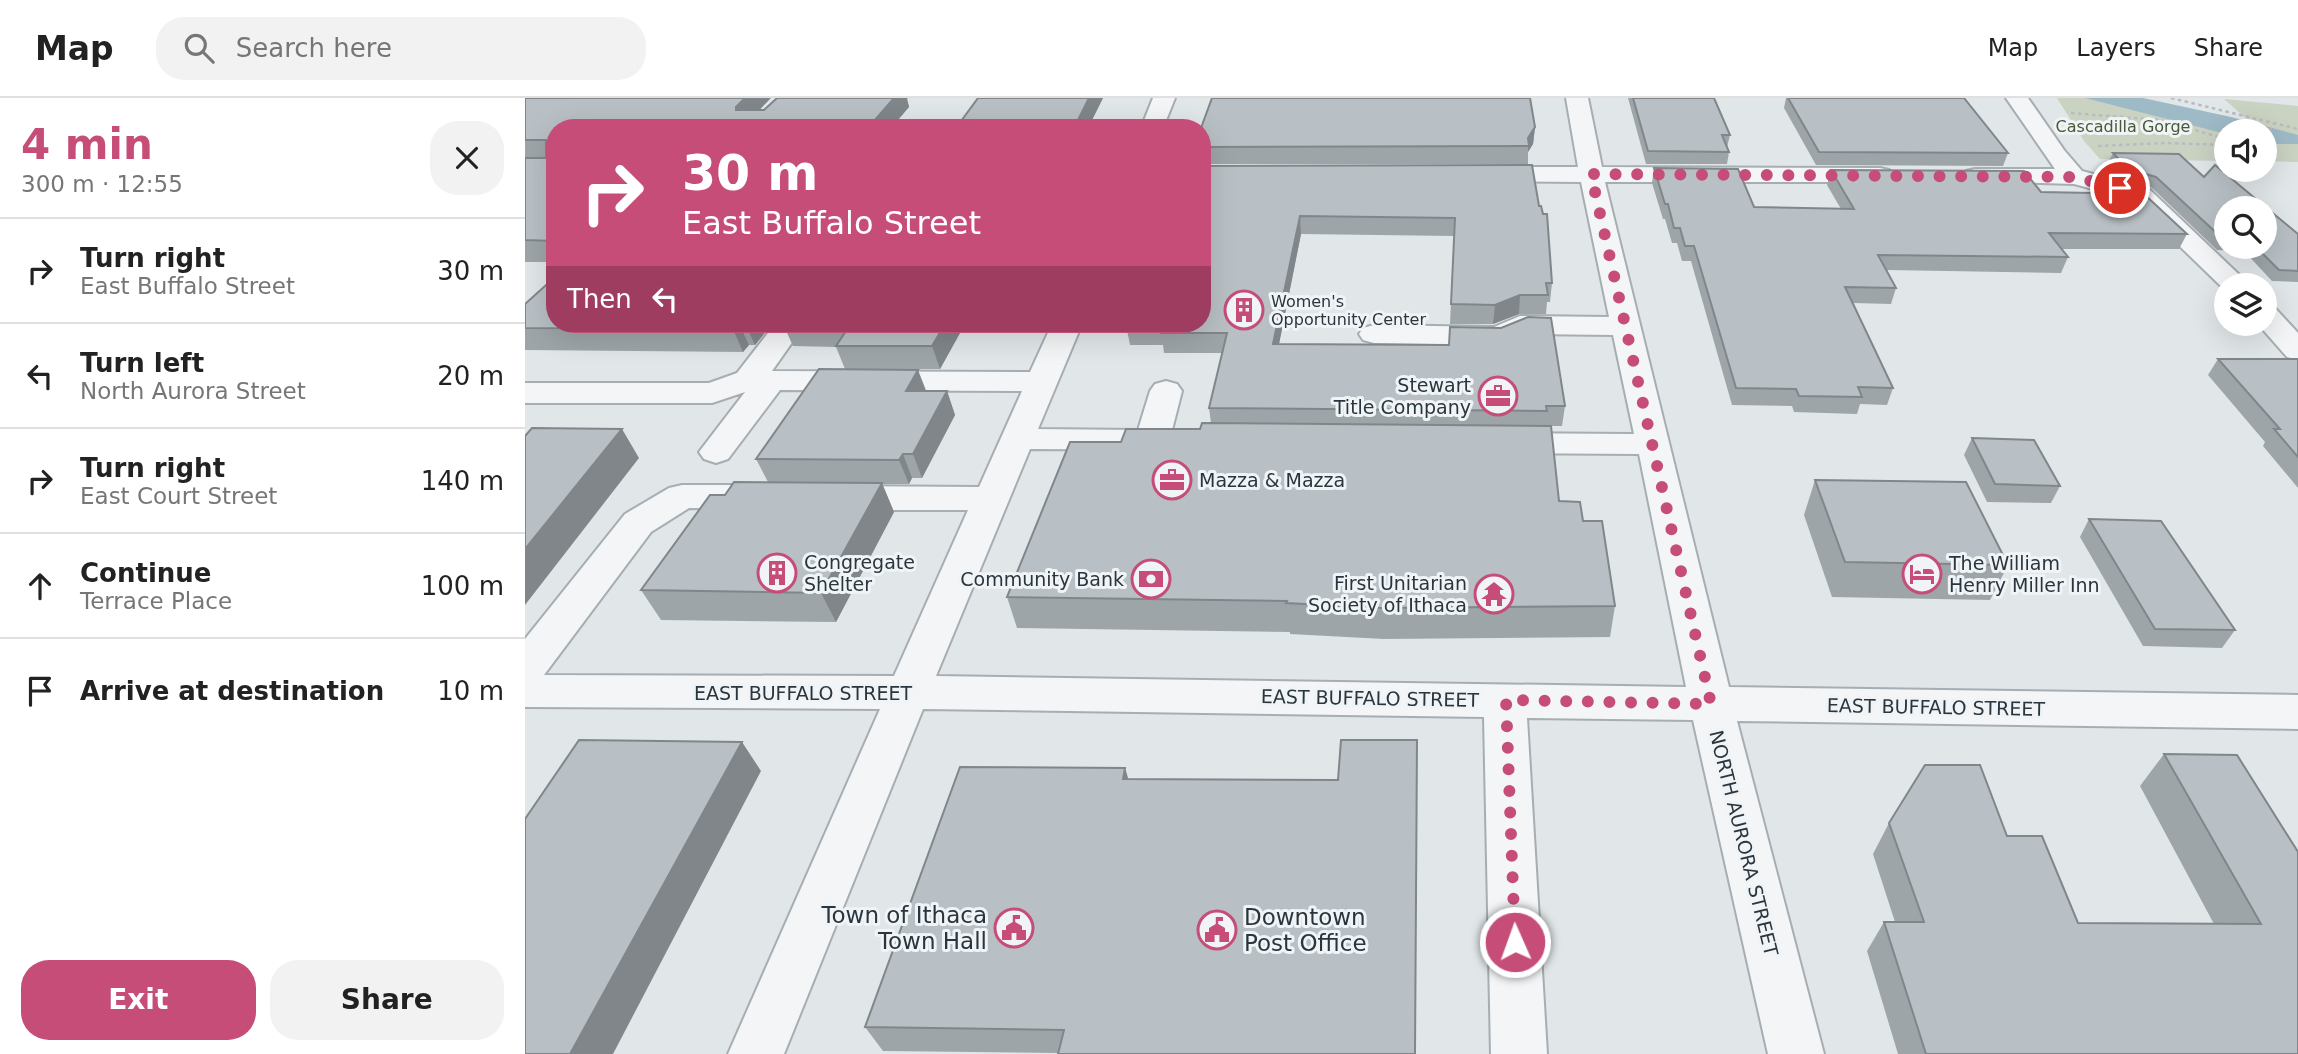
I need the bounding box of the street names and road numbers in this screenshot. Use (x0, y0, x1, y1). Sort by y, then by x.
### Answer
street label: EAST BUFFALO STREET (694, 682, 912, 704)
street label: EAST BUFFALO STREET (1261, 685, 1480, 711)
street label: EAST BUFFALO STREET (1827, 694, 2046, 720)
street label: NORTH AURORA STREET (1705, 728, 1783, 959)

